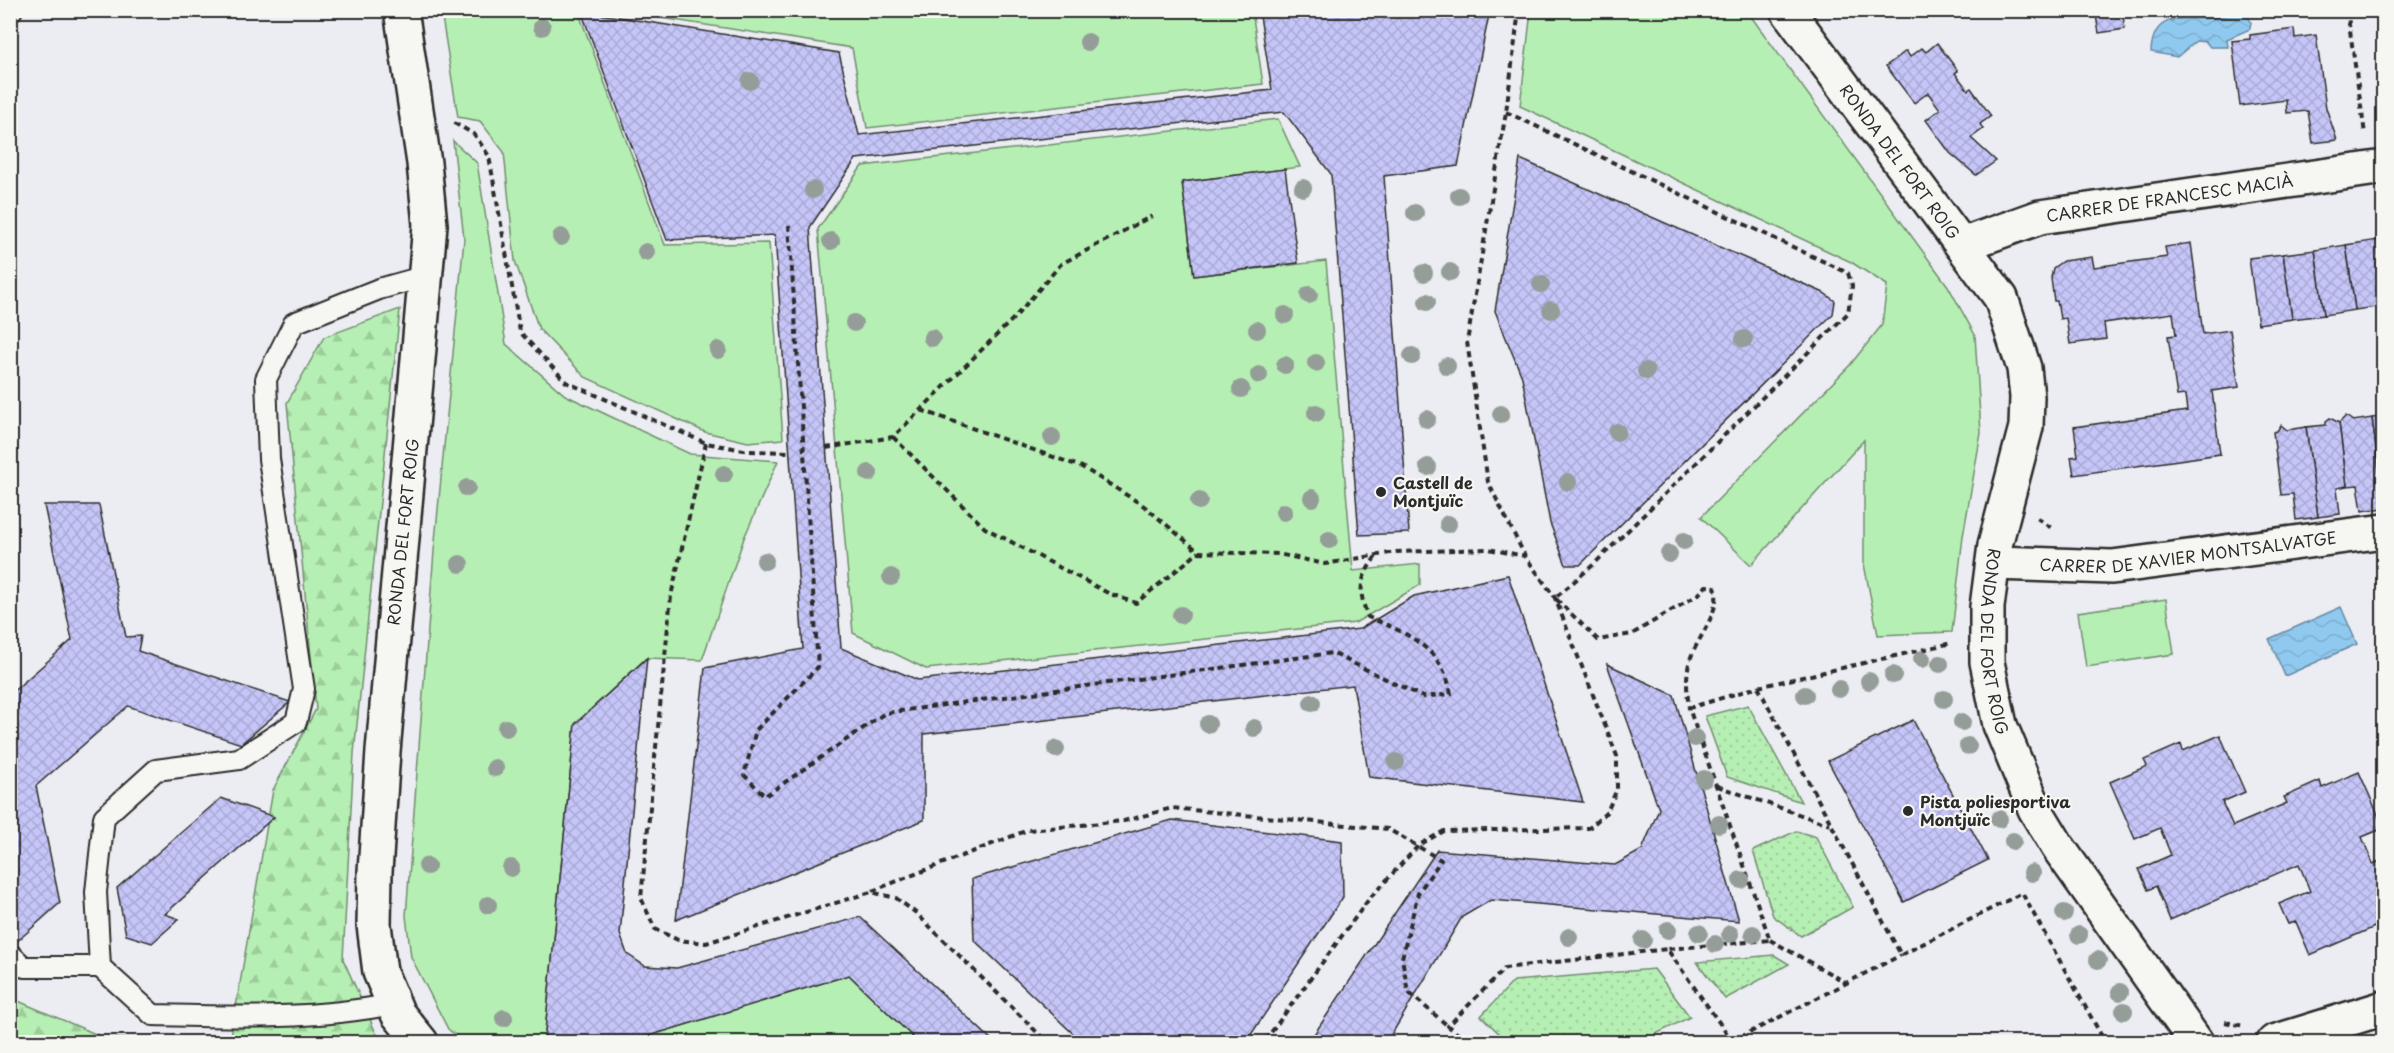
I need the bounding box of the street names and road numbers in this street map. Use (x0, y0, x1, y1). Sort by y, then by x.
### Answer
street label: RONDA DEL FORT ROIG (1835, 78, 1966, 244)
street label: CARRER DE FRANCESC MACIÀ (2045, 167, 2295, 227)
street label: RONDA DEL FORT ROIG (380, 437, 424, 627)
street label: CARRER DE XAVIER MONTSALVATGE (2039, 524, 2338, 578)
street label: RONDA DEL FORT ROIG (1975, 547, 2016, 738)

